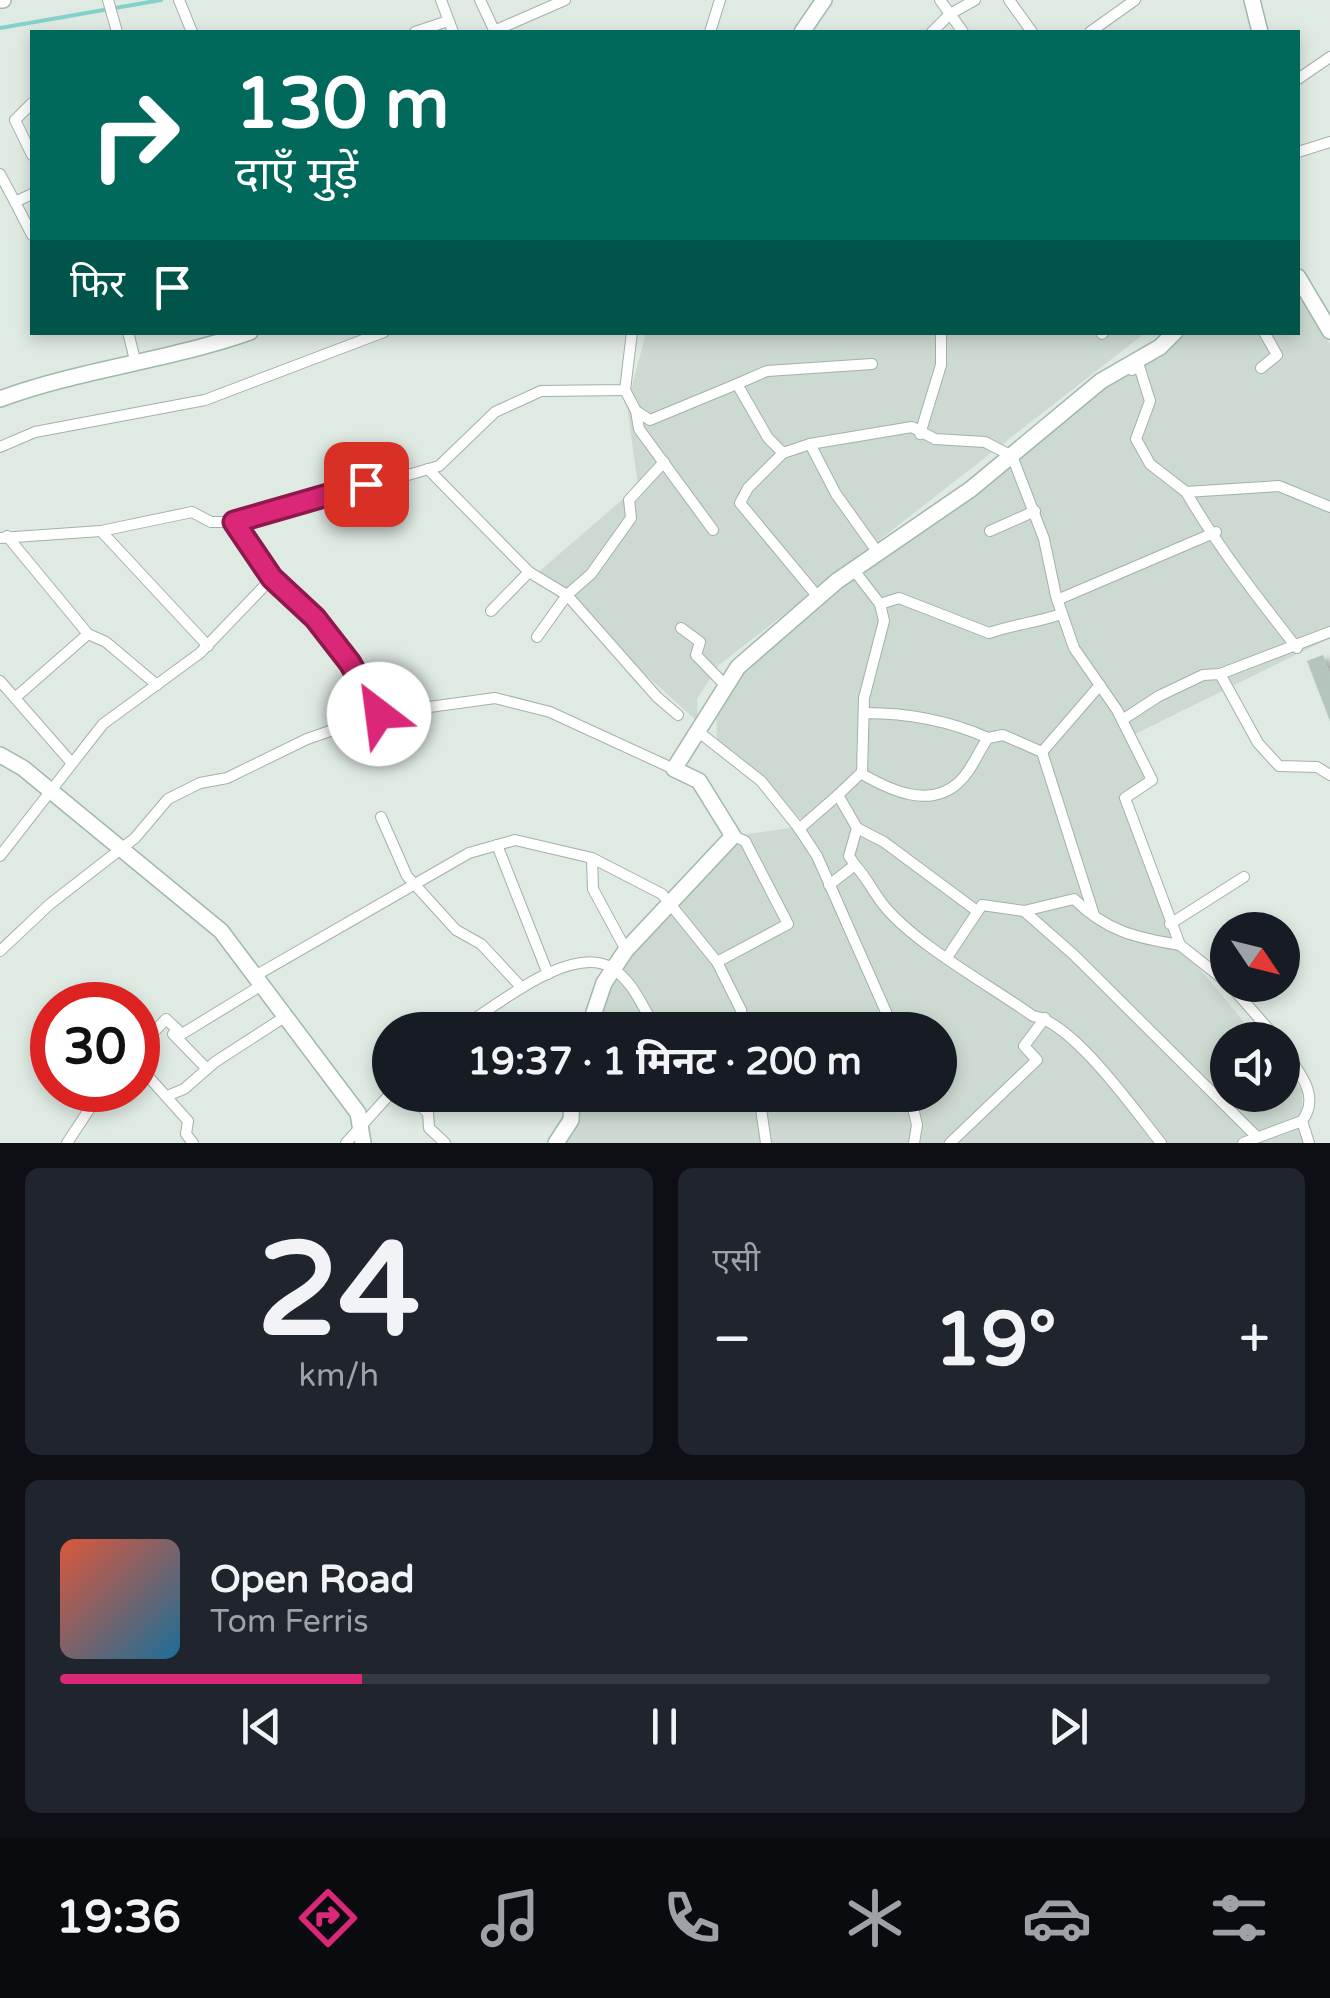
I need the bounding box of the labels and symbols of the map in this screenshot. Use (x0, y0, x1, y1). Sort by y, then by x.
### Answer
pin (324, 442, 409, 527)
position arrow (327, 662, 431, 766)
north arrow (1210, 912, 1300, 1002)
speed limit sign: 30 (30, 982, 160, 1112)

